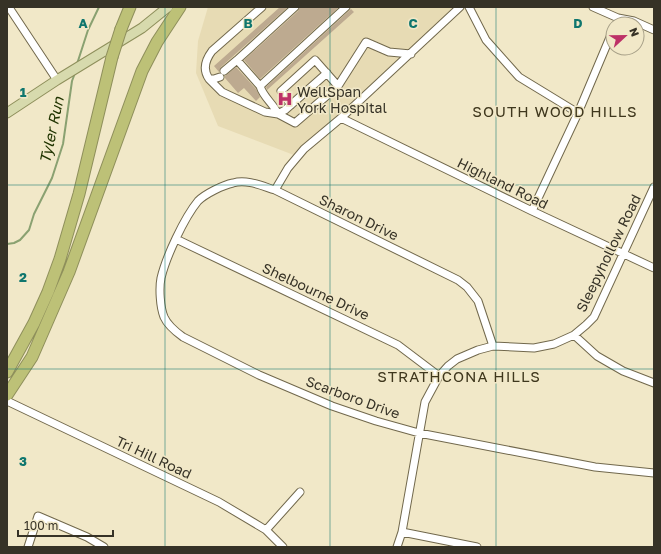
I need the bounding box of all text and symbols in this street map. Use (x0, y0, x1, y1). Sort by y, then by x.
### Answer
text: A (78, 15, 88, 31)
text: B (243, 15, 253, 31)
text: C (408, 15, 418, 31)
text: D (573, 15, 583, 31)
north arrow (605, 16, 645, 56)
text: N (627, 26, 642, 38)
place label: WellSpan York Hospital (297, 83, 387, 116)
text: 1 (20, 84, 27, 100)
hospital icon: WellSpan York Hospital (276, 90, 294, 108)
water label: Tyler Run (35, 94, 68, 165)
district label: SOUTH WOOD HILLS (472, 102, 638, 120)
street label: Highland Road (455, 154, 551, 212)
street label: Sharon Drive (317, 191, 401, 243)
street label: Sleepyhollow Road (572, 191, 644, 315)
street label: Shelbourne Drive (260, 259, 372, 323)
text: 2 (19, 269, 27, 285)
district label: STRATHCONA HILLS (377, 367, 541, 385)
street label: Scarboro Drive (304, 372, 402, 422)
street label: Tri Hill Road (114, 432, 194, 482)
text: 3 (19, 453, 27, 469)
scale bar (18, 512, 113, 538)
text: 100 m (24, 518, 58, 533)

